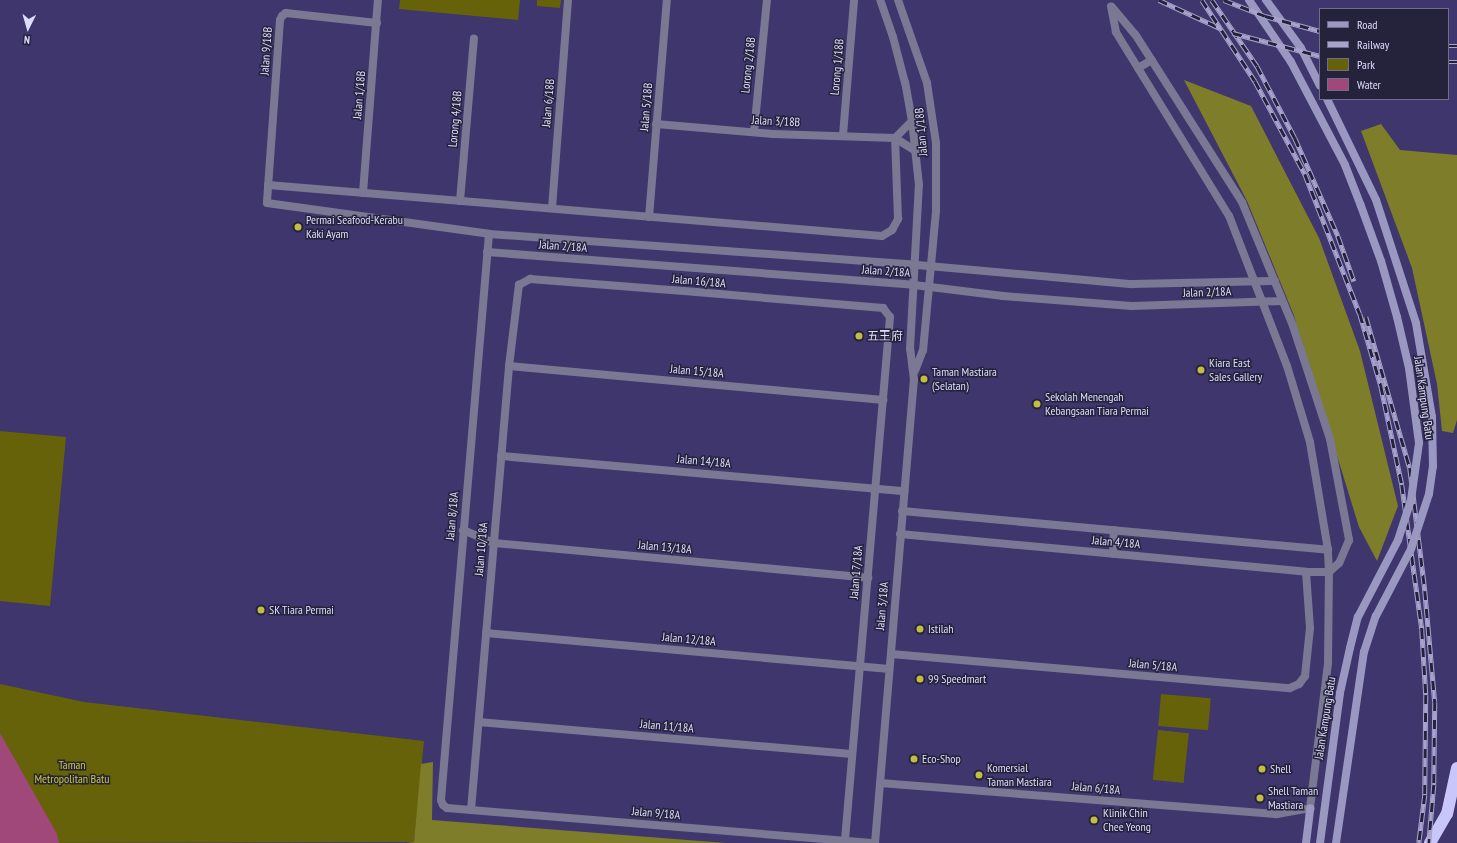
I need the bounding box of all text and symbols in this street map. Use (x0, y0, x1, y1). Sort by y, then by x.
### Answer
north arrow (8, 8, 48, 48)
legend (1319, 8, 1449, 100)
text: Road (1357, 17, 1377, 32)
street label: Jalan 9/18B (257, 26, 275, 76)
text: N (23, 33, 31, 47)
street label: Lorong 2/18B (738, 36, 758, 94)
text: Railway (1357, 37, 1389, 52)
street label: Lorong 1/18B (827, 38, 847, 96)
text: Park (1357, 57, 1375, 72)
street label: Jalan 1/18B (350, 70, 368, 120)
text: Water (1357, 77, 1381, 92)
street label: Jalan 6/18B (539, 78, 557, 128)
street label: Jalan 5/18B (637, 82, 655, 132)
street label: Lorong 4/18B (445, 90, 465, 148)
street label: Jalan 1/18B (912, 107, 930, 157)
street label: Jalan 3/18B (751, 113, 801, 129)
place label: Permai Seafood-Kerabu Kaki Ayam (306, 213, 403, 241)
marker: Permai Seafood-Kerabu Kaki Ayam (293, 222, 303, 232)
street label: Jalan 2/18A (538, 237, 588, 255)
street label: Jalan 2/18A (861, 262, 911, 280)
street label: Jalan 16/18A (672, 271, 726, 291)
street label: Jalan 2/18A (1183, 284, 1231, 300)
place label: 五王府 (867, 329, 903, 343)
marker: 五王府 (854, 331, 864, 341)
place label: Kiara East Sales Gallery (1209, 356, 1262, 384)
street label: Jalan Kampung Batu (1411, 356, 1437, 440)
street label: Jalan 15/18A (670, 361, 724, 381)
place label: Taman Mastiara (Selatan) (932, 365, 997, 393)
marker: Kiara East Sales Gallery (1196, 365, 1206, 375)
marker: Taman Mastiara (Selatan) (919, 374, 929, 384)
place label: Sekolah Menengah Kebangsaan Tiara Permai (1045, 390, 1149, 418)
marker: Sekolah Menengah Kebangsaan Tiara Permai (1032, 399, 1042, 409)
street label: Jalan 14/18A (677, 451, 731, 471)
street label: Jalan 8/18A (443, 491, 461, 541)
street label: Jalan 10/18A (471, 522, 491, 576)
street label: Jalan 4/18A (1091, 533, 1141, 551)
street label: Jalan 13/18A (638, 537, 692, 557)
street label: Jalan 17/18A (846, 545, 866, 599)
street label: Jalan 3/18A (873, 581, 891, 631)
place label: SK Tiara Permai (269, 603, 335, 617)
marker: SK Tiara Permai (256, 605, 266, 615)
place label: Istilah (928, 622, 954, 636)
marker: Istilah (915, 624, 925, 634)
street label: Jalan 12/18A (662, 629, 716, 649)
street label: Jalan 5/18A (1128, 656, 1178, 674)
place label: 99 Speedmart (928, 672, 986, 686)
marker: 99 Speedmart (915, 674, 925, 684)
street label: Jalan Kampung Batu (1311, 676, 1339, 760)
street label: Jalan 11/18A (640, 716, 694, 736)
place label: Eco-Shop (922, 752, 961, 766)
marker: Eco-Shop (909, 754, 919, 764)
park label: Taman Metropolitan Batu (34, 758, 110, 786)
place label: Komersial Taman Mastiara (987, 761, 1052, 789)
place label: Shell (1270, 762, 1291, 776)
marker: Shell (1257, 764, 1267, 774)
marker: Komersial Taman Mastiara (974, 770, 984, 780)
street label: Jalan 6/18A (1071, 779, 1121, 797)
place label: Shell Taman Mastiara (1268, 784, 1319, 812)
marker: Shell Taman Mastiara (1255, 793, 1265, 803)
street label: Jalan 9/18A (631, 804, 681, 822)
place label: Klinik Chin Chee Yeong (1103, 806, 1151, 834)
marker: Klinik Chin Chee Yeong (1088, 814, 1100, 826)

